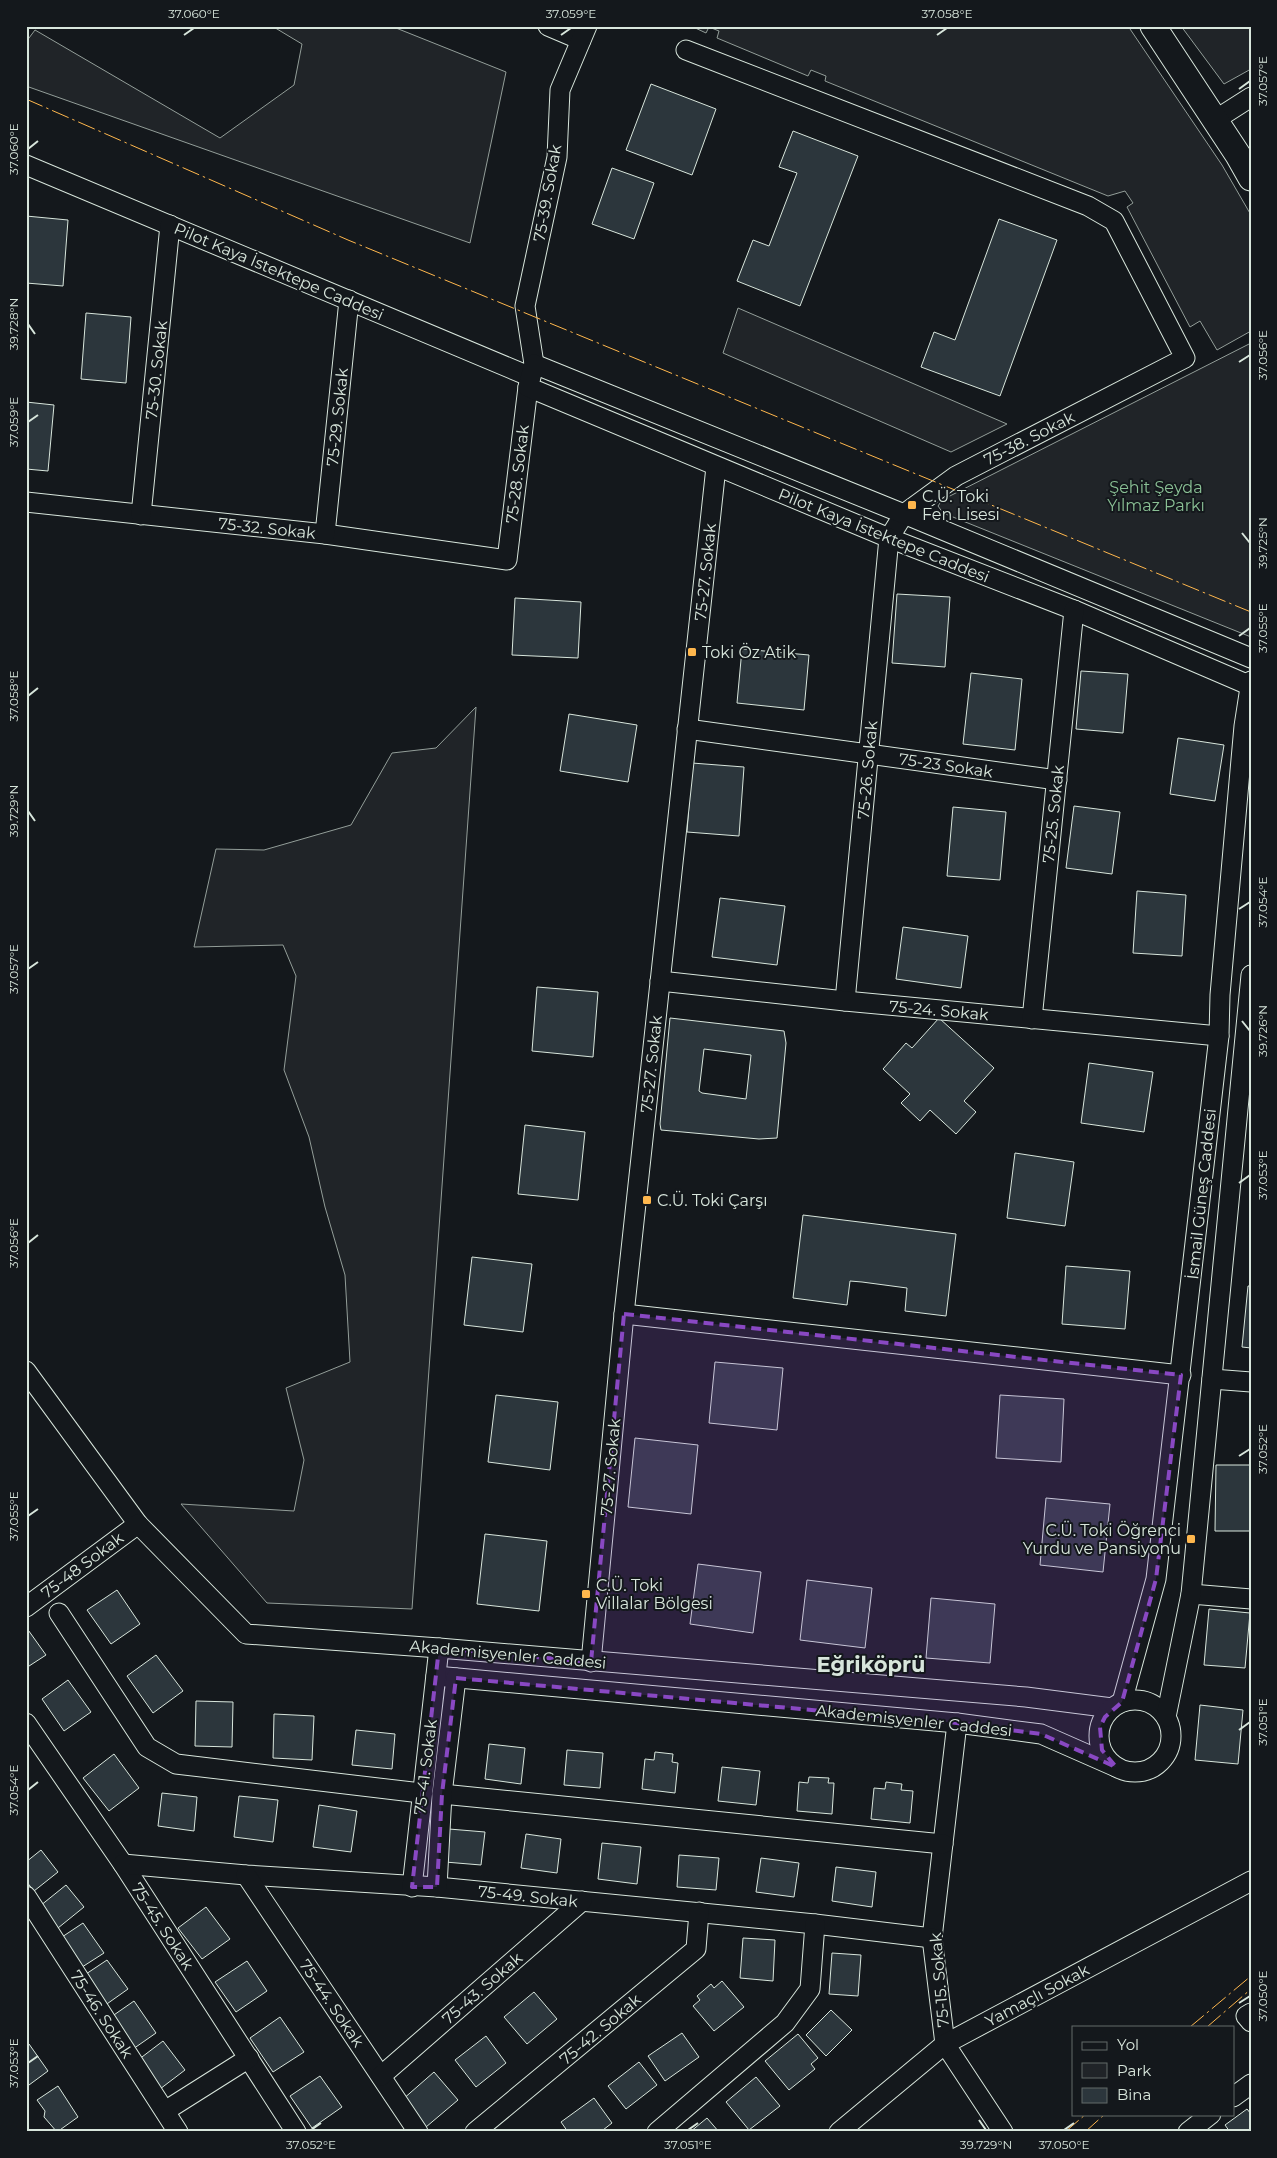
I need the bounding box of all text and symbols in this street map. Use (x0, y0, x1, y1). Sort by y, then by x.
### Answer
text: 37.060°E (168, 6, 220, 21)
text: 37.059°E (546, 6, 596, 21)
text: 37.058°E (922, 6, 972, 21)
text: 37.057°E (1255, 56, 1270, 106)
text: 37.060°E (6, 123, 21, 175)
street label: 75-39. Sokak (530, 143, 565, 243)
street label: Pilot Kaya İstektepe Caddesi (171, 219, 386, 324)
text: 39.728°N (6, 298, 21, 350)
street label: 75-30. Sokak (142, 319, 171, 420)
text: 37.056°E (1255, 330, 1270, 380)
street label: 75-29. Sokak (323, 367, 352, 467)
text: 37.059°E (6, 397, 21, 447)
street label: 75-38. Sokak (981, 407, 1078, 469)
street label: 75-28. Sokak (502, 423, 533, 525)
park label: Şehit Şeyda Yılmaz Parkı (1107, 478, 1205, 515)
street label: Pilot Kaya İstektepe Caddesi (776, 484, 992, 587)
place label: C.Ü. Toki Fen Lisesi (922, 486, 1000, 524)
marker: C.Ü. Toki Fen Lisesi (906, 499, 918, 511)
street label: 75-32. Sokak (217, 514, 317, 543)
text: 39.725°N (1255, 517, 1270, 569)
street label: 75-27. Sokak (691, 522, 720, 622)
text: 37.055°E (1255, 603, 1270, 653)
place label: Toki Öz Atik (702, 642, 796, 662)
marker: Toki Öz Atik (686, 646, 698, 658)
text: 37.058°E (6, 671, 21, 721)
street label: 75-26. Sokak (854, 720, 881, 820)
street label: 75-23 Sokak (898, 749, 995, 782)
street label: 75-25. Sokak (1039, 764, 1068, 864)
text: 39.729°N (6, 785, 21, 837)
text: 37.054°E (1255, 877, 1270, 927)
text: 37.057°E (6, 944, 21, 994)
street label: 75-24. Sokak (889, 997, 990, 1024)
text: 39.726°N (1255, 1005, 1270, 1057)
street label: 75-27. Sokak (637, 1014, 666, 1114)
street label: İsmail Güneş Caddesi (1183, 1108, 1220, 1280)
text: 37.053°E (1255, 1150, 1270, 1200)
place label: C.Ü. Toki Çarşı (657, 1190, 767, 1210)
marker: C.Ü. Toki Çarşı (641, 1194, 653, 1206)
text: 37.056°E (6, 1218, 21, 1268)
street label: 75-27. Sokak (597, 1417, 624, 1516)
text: 37.052°E (1255, 1424, 1270, 1474)
text: 37.055°E (6, 1491, 21, 1541)
place label: C.Ü. Toki Öğrenci Yurdu ve Pansiyonu (1023, 1520, 1181, 1558)
street label: 75-48 Sokak (38, 1528, 127, 1602)
marker: C.Ü. Toki Öğrenci Yurdu ve Pansiyonu (1185, 1533, 1197, 1545)
place label: C.Ü. Toki Villalar Bölgesi (596, 1575, 713, 1613)
marker: C.Ü. Toki Villalar Bölgesi (580, 1588, 592, 1600)
street label: Akademisyenler Caddesi (409, 1636, 607, 1673)
district label: Eğriköprü (816, 1652, 926, 1677)
text: 37.051°E (1255, 1698, 1270, 1746)
street label: Akademisyenler Caddesi (815, 1701, 1013, 1740)
street label: 75-41. Sokak (410, 1718, 441, 1816)
text: 37.054°E (6, 1765, 21, 1815)
street label: 75-45. Sokak (127, 1879, 198, 1974)
street label: 75-49. Sokak (477, 1882, 579, 1911)
street label: 75-15. Sokak (926, 1932, 953, 2028)
street label: 75-43. Sokak (438, 1948, 526, 2028)
street label: 75-44. Sokak (295, 1956, 368, 2051)
street label: Yamaçlı Sokak (982, 1960, 1093, 2031)
street label: 75-46. Sokak (66, 1967, 137, 2062)
text: 37.050°E (1255, 1970, 1270, 2022)
street label: 75-42. Sokak (556, 1990, 645, 2069)
legend (1072, 2026, 1234, 2116)
text: Yol (1117, 2035, 1139, 2054)
text: 37.053°E (6, 2038, 21, 2088)
text: Park (1117, 2061, 1151, 2080)
text: Bina (1117, 2085, 1151, 2104)
text: 37.052°E (286, 2137, 336, 2152)
text: 37.051°E (664, 2137, 712, 2152)
text: 39.729°N (960, 2137, 1012, 2152)
text: 37.050°E (1038, 2137, 1090, 2152)

